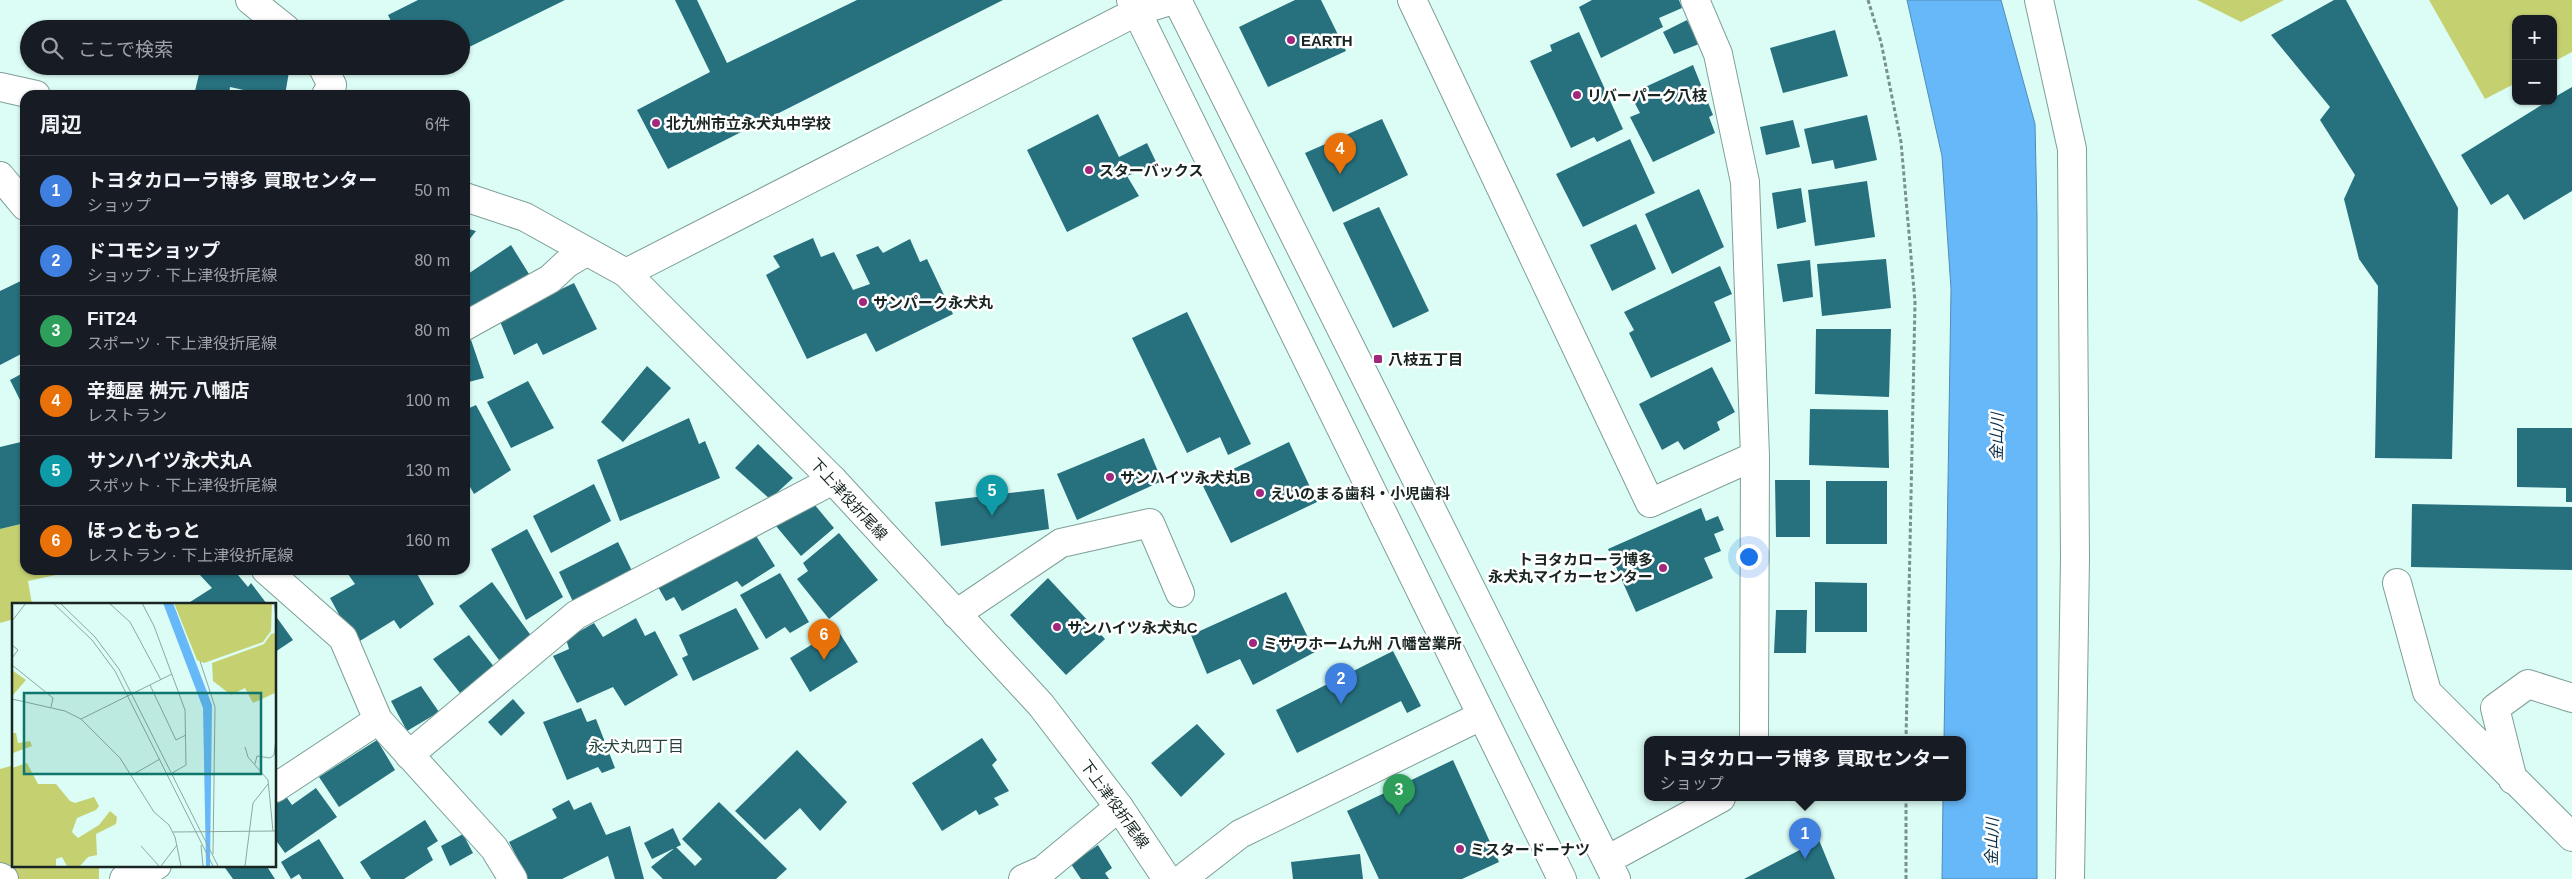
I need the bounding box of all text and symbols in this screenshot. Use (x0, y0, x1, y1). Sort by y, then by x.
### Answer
map controls (2512, 15, 2557, 105)
button: + (2512, 15, 2557, 60)
search box (20, 20, 470, 75)
place label: EARTH (1301, 32, 1353, 49)
icon: search (38, 34, 66, 62)
marker: EARTH (1285, 34, 1297, 46)
text: ここで検索 (78, 39, 173, 60)
button: − (2512, 60, 2557, 105)
place label: リバーパーク八枝 (1587, 87, 1708, 104)
marker: リバーパーク八枝 (1571, 89, 1583, 101)
text: 周辺 (40, 113, 82, 136)
place label: 北九州市立永犬丸中学校 (666, 115, 831, 132)
text: 6件 (425, 116, 450, 133)
marker: 北九州市立永犬丸中学校 (650, 117, 662, 129)
pin: 4 (1324, 133, 1356, 174)
place label: スターバックス (1099, 162, 1203, 179)
marker: スターバックス (1083, 164, 1095, 176)
text: トヨタカローラ博多 買取センター (87, 170, 377, 191)
text: 1 (52, 182, 60, 199)
text: 50 m (414, 182, 450, 199)
text: ショップ (87, 197, 151, 214)
text: ドコモショップ (87, 240, 220, 261)
text: 2 (52, 252, 60, 269)
text: 80 m (414, 252, 450, 269)
text: ショップ · 下上津役折尾線 (87, 267, 277, 284)
place label: サンパーク永犬丸 (873, 294, 993, 311)
marker: サンパーク永犬丸 (857, 296, 869, 308)
text: FiT24 (87, 308, 137, 329)
text: 3 (52, 322, 60, 339)
text: 80 m (414, 322, 450, 339)
text: スポーツ · 下上津役折尾線 (87, 335, 277, 352)
place label: 八枝五丁目 (1388, 351, 1463, 368)
marker: 八枝五丁目 (1372, 353, 1384, 365)
text: 辛麺屋 桝元 八幡店 (87, 380, 250, 401)
text: 4 (52, 392, 60, 409)
text: 100 m (406, 392, 450, 409)
text: レストラン (87, 407, 167, 424)
water label: 金山川 (1988, 411, 2006, 461)
text: サンハイツ永犬丸A (87, 450, 252, 471)
street label: 下上津役折尾線 (807, 455, 891, 543)
text: 5 (52, 462, 60, 479)
text: 130 m (406, 462, 450, 479)
place label: サンハイツ永犬丸B (1120, 469, 1251, 486)
marker: サンハイツ永犬丸B (1104, 471, 1116, 483)
pin: 5 (976, 475, 1008, 516)
text: スポット · 下上津役折尾線 (87, 477, 277, 494)
place label: えいのまる歯科・小児歯科 (1270, 485, 1450, 502)
marker: えいのまる歯科・小児歯科 (1254, 487, 1266, 499)
text: ほっともっと (87, 520, 201, 541)
text: 6 (52, 532, 60, 549)
text: 160 m (406, 532, 450, 549)
your location (1736, 544, 1762, 570)
text: レストラン · 下上津役折尾線 (87, 547, 293, 564)
place label: トヨタカローラ博多 永犬丸マイカーセンター (1488, 551, 1653, 585)
marker: トヨタカローラ博多 永犬丸マイカーセンター (1657, 562, 1669, 574)
inset map (12, 603, 276, 866)
pin: 6 (808, 619, 840, 660)
place label: サンハイツ永犬丸C (1067, 619, 1198, 636)
marker: サンハイツ永犬丸C (1051, 621, 1063, 633)
place label: ミサワホーム九州 八幡営業所 (1263, 635, 1462, 652)
marker: ミサワホーム九州 八幡営業所 (1247, 637, 1259, 649)
pin: 2 (1325, 663, 1357, 704)
popup (1644, 736, 1966, 801)
district label: 永犬丸四丁目 (588, 738, 684, 755)
text: トヨタカローラ博多 買取センター (1660, 748, 1950, 769)
street label: 下上津役折尾線 (1077, 757, 1153, 851)
pin: 3 (1383, 774, 1415, 815)
text: ショップ (1660, 775, 1724, 792)
water label: 金山川 (1983, 816, 2001, 866)
pin: 1 (1789, 818, 1821, 859)
place label: ミスタードーナツ (1470, 841, 1590, 858)
marker: ミスタードーナツ (1454, 843, 1466, 855)

